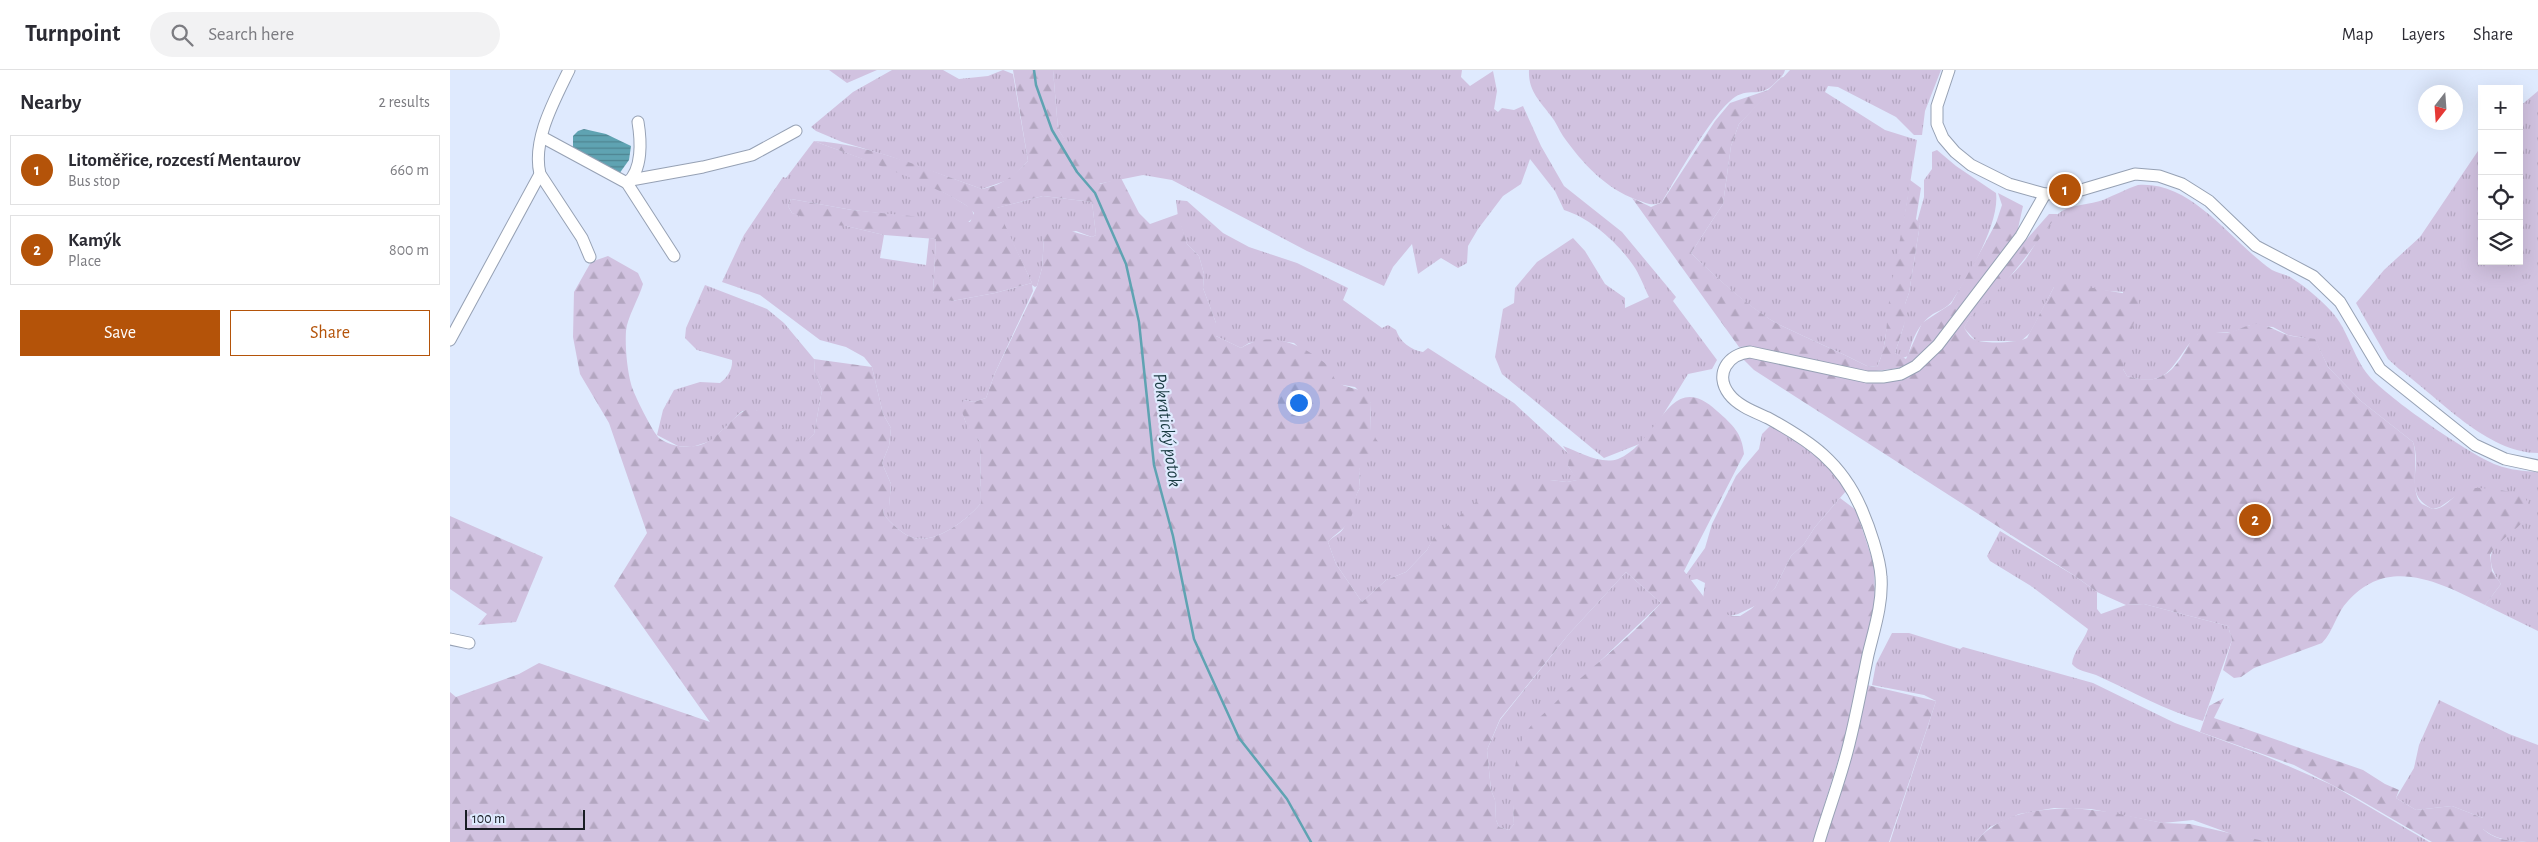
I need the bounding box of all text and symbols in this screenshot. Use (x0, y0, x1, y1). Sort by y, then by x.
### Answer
search box (150, 12, 500, 57)
icon: search (168, 21, 196, 49)
text: Turnpoint (25, 22, 120, 46)
text: Search here (208, 25, 294, 44)
text: Map (2342, 26, 2373, 44)
text: Layers (2401, 26, 2445, 44)
text: Share (2473, 26, 2513, 44)
north arrow (2418, 85, 2463, 130)
map controls (2478, 85, 2523, 265)
button: + (2478, 85, 2523, 130)
text: Nearby (20, 92, 81, 113)
text: 2 results (378, 94, 430, 110)
button: − (2478, 130, 2523, 175)
text: Litoměřice, rozcestí Mentaurov (68, 151, 301, 170)
text: 1 (34, 162, 40, 178)
text: 660 m (390, 162, 429, 178)
pin: 1 (2049, 171, 2081, 209)
text: Bus stop (68, 173, 120, 189)
button: locate (2478, 175, 2523, 220)
button: layers (2478, 220, 2523, 265)
text: Kamýk (68, 231, 121, 250)
text: 2 (33, 242, 41, 258)
text: 800 m (389, 242, 429, 258)
text: Place (68, 253, 101, 269)
button: Save (20, 310, 220, 356)
button: Share (230, 310, 430, 356)
water label: Pokratický potok (1150, 372, 1184, 488)
your location (1286, 390, 1312, 416)
pin: 2 (2239, 501, 2271, 539)
scale bar (465, 807, 585, 830)
text: 100 m (472, 812, 505, 826)

